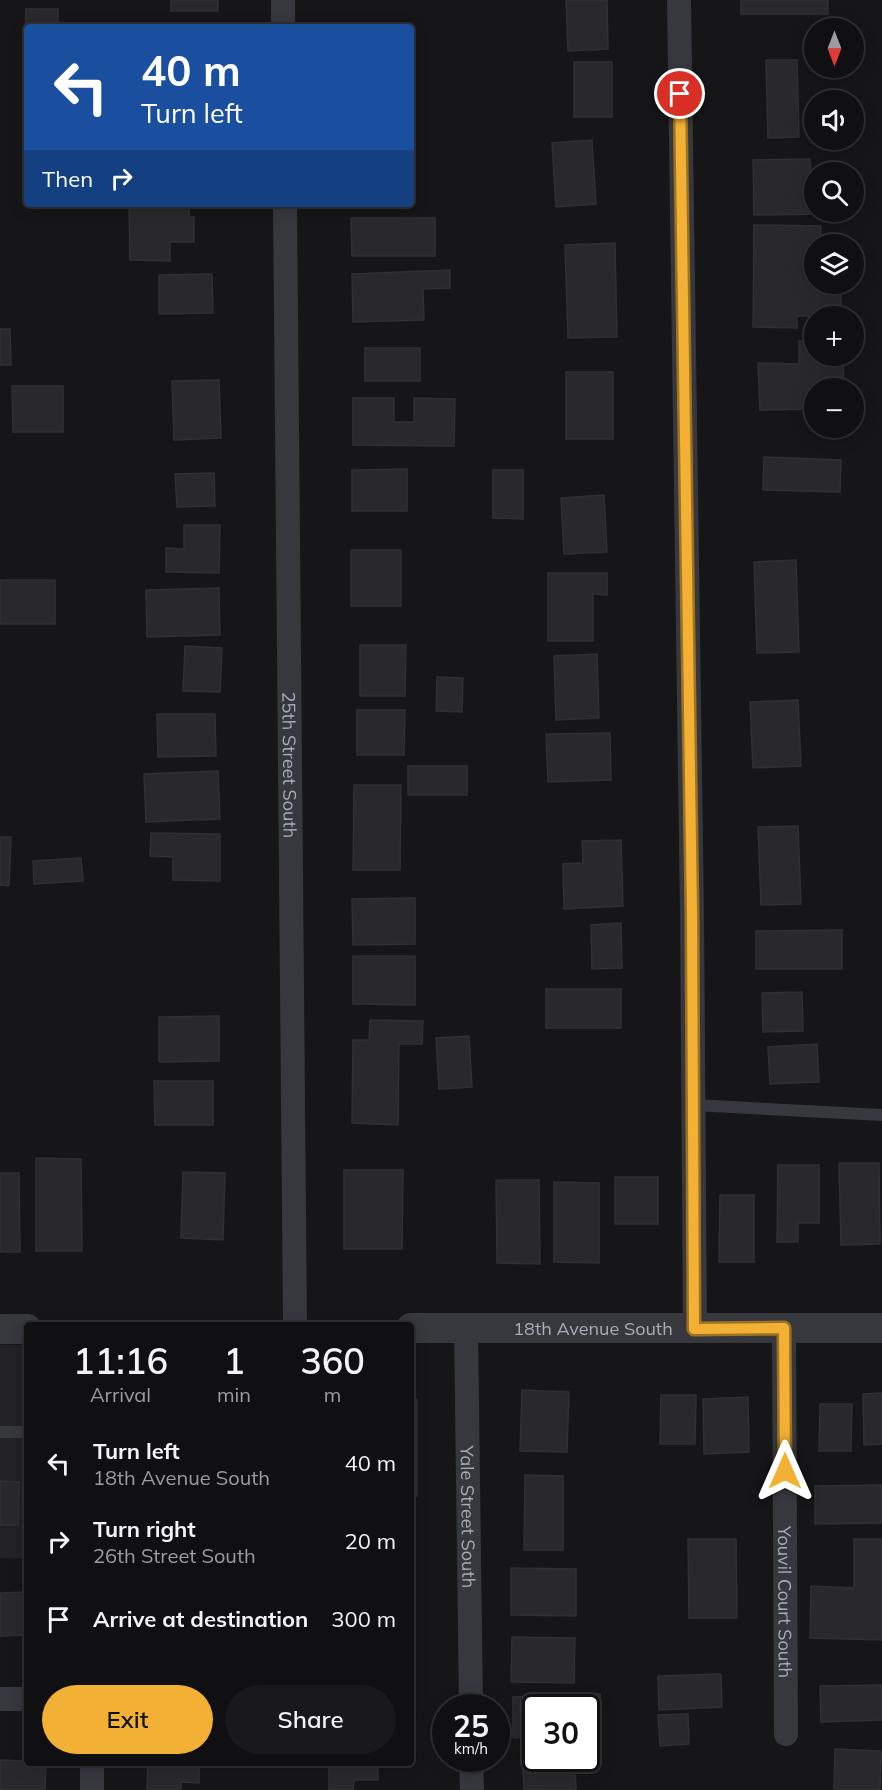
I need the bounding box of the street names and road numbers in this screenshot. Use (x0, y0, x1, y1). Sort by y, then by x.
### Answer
street label: 25th Street South (278, 692, 302, 838)
street label: 18th Avenue South (513, 1317, 673, 1340)
street label: Yale Street South (456, 1445, 481, 1588)
street label: Youvil Court South (773, 1525, 797, 1678)

